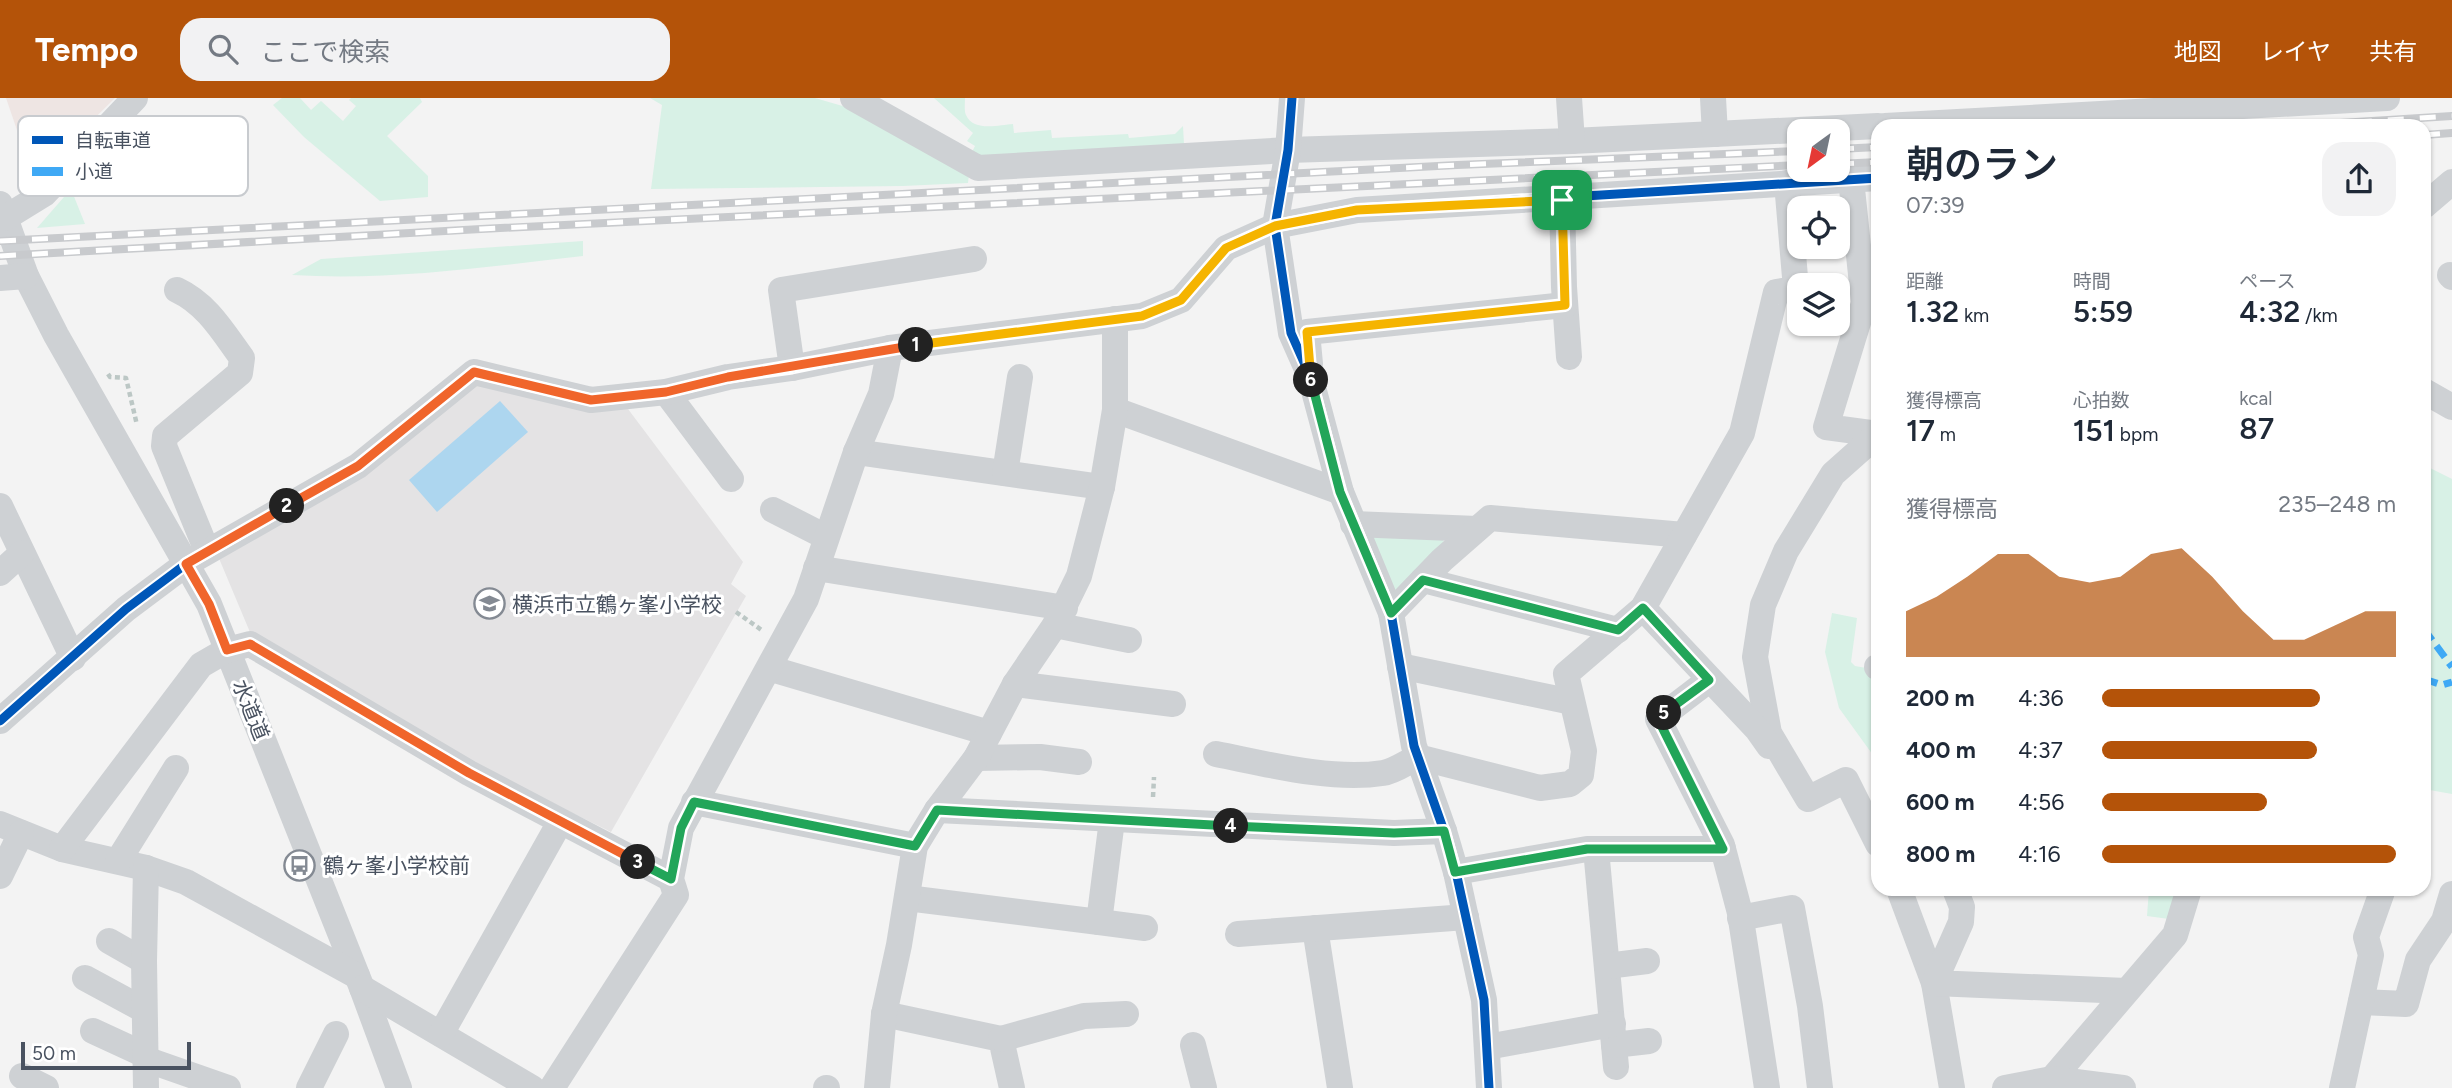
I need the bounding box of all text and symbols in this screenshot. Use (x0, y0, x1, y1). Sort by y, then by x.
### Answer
search box (180, 18, 670, 81)
text: Tempo (35, 30, 138, 69)
icon: search (204, 30, 242, 68)
text: ここで検索 (260, 36, 390, 68)
text: 地図 (2174, 37, 2222, 66)
text: レイヤ (2260, 37, 2331, 66)
text: 共有 (2369, 37, 2417, 66)
legend (18, 116, 248, 196)
north arrow (1787, 119, 1850, 182)
map controls (1787, 119, 1850, 336)
text: 自転車道 (75, 129, 151, 152)
text: 朝のラン (1906, 142, 2058, 188)
button: share (2322, 142, 2396, 216)
text: 小道 (75, 160, 113, 183)
pin (1532, 170, 1592, 230)
icon: arrive (1543, 181, 1581, 219)
text: 07:39 (1906, 191, 1964, 219)
button: locate (1787, 196, 1850, 259)
text: 距離 (1906, 270, 1944, 293)
text: 時間 (2073, 270, 2111, 293)
text: ペース (2239, 270, 2295, 293)
button: layers (1787, 273, 1850, 336)
text: 1.32 (1906, 293, 1959, 330)
text: 5:59 (2073, 293, 2133, 330)
text: 4:32 (2239, 293, 2300, 330)
text: km (1959, 304, 1989, 327)
text: /km (2300, 304, 2338, 327)
pin: 1 (898, 328, 934, 362)
text: 1 (911, 333, 920, 356)
pin: 6 (1294, 362, 1328, 398)
text: 6 (1305, 368, 1316, 391)
text: kcal (2239, 387, 2273, 410)
text: 獲得標高 (1906, 389, 1982, 412)
text: 心拍数 (2073, 389, 2130, 412)
text: 87 (2239, 410, 2274, 447)
text: 17 (1906, 412, 1935, 449)
text: 151 (2073, 412, 2115, 449)
text: m (1935, 423, 1956, 446)
text: bpm (2115, 423, 2158, 446)
pin: 2 (270, 488, 304, 524)
text: 235–248 m (2278, 490, 2396, 518)
text: 2 (281, 494, 292, 517)
text: 獲得標高 (1906, 495, 1998, 523)
school or university icon: 横浜市立鶴ヶ峯小学校 (472, 587, 506, 621)
place label: 横浜市立鶴ヶ峯小学校 (512, 592, 722, 617)
street label: 水道道 (228, 676, 274, 744)
text: 200 m (1906, 684, 1975, 712)
text: 4:36 (2018, 684, 2064, 712)
pin: 5 (1646, 696, 1682, 730)
text: 5 (1658, 701, 1669, 724)
text: 400 m (1906, 736, 1976, 764)
text: 4:37 (2018, 736, 2063, 764)
text: 600 m (1906, 788, 1975, 816)
text: 4:56 (2018, 788, 2064, 816)
pin: 4 (1214, 808, 1248, 844)
text: 4 (1224, 814, 1237, 837)
text: 800 m (1906, 840, 1975, 868)
text: 4:16 (2018, 840, 2061, 868)
pin: 3 (620, 844, 656, 880)
bus stop icon: 鶴ヶ峯小学校前 (283, 848, 317, 882)
text: 3 (632, 850, 643, 873)
place label: 鶴ヶ峯小学校前 (323, 853, 470, 878)
scale bar (21, 1039, 191, 1071)
text: 50 m (32, 1042, 76, 1065)

